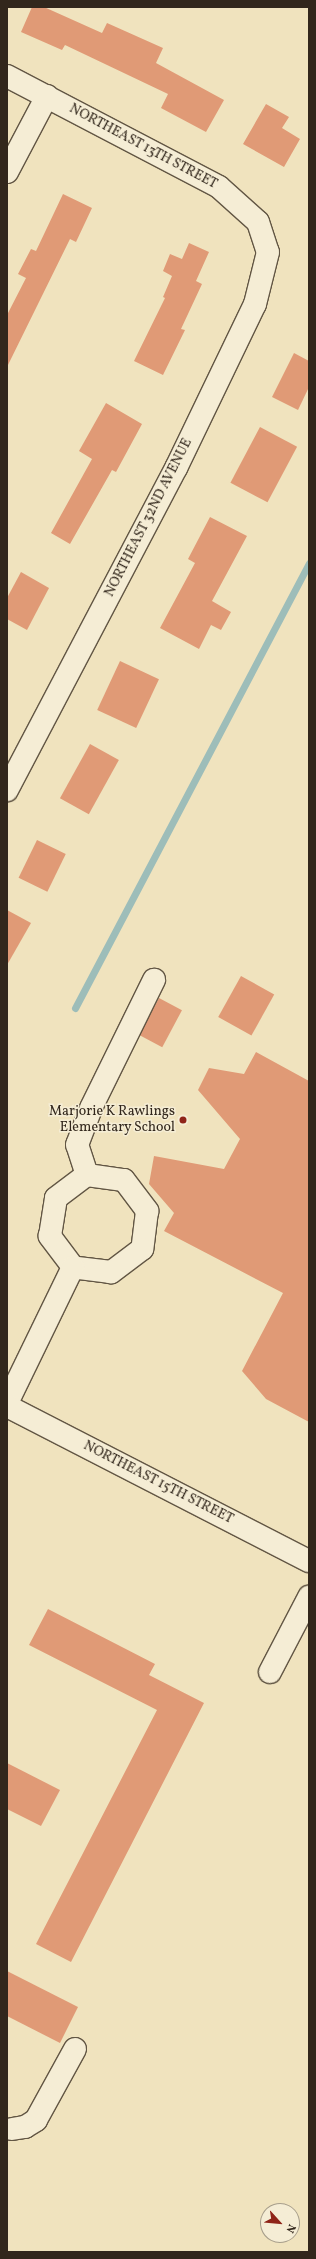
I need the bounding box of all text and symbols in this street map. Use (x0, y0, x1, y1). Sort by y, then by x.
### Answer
street label: NORTHEAST 13TH STREET (66, 101, 220, 193)
street label: NORTHEAST 32ND AVENUE (102, 436, 196, 600)
place label: Marjorie K Rawlings Elementary School (49, 1104, 175, 1136)
marker: Marjorie K Rawlings Elementary School (178, 1115, 188, 1125)
street label: NORTHEAST 15TH STREET (80, 1438, 236, 1528)
north arrow (260, 2203, 300, 2243)
text: N (282, 2221, 299, 2235)

